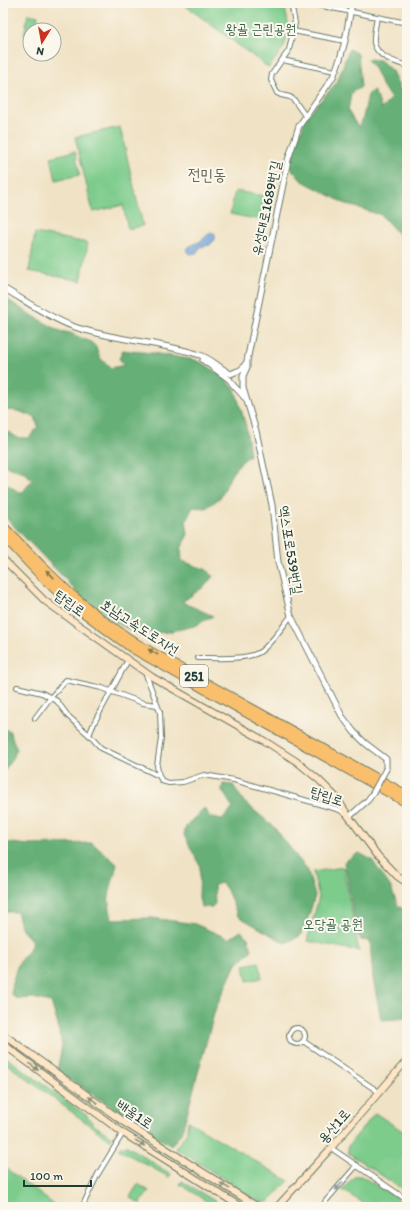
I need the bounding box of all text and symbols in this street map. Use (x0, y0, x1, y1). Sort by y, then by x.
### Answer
park label: 왕골 근린공원 (226, 21, 296, 38)
north arrow (22, 22, 62, 62)
text: N (35, 44, 45, 58)
street label: 유성대로1689번길 (248, 158, 285, 257)
district label: 전민동 (188, 165, 226, 184)
street label: 엑스포로539번길 (275, 504, 306, 597)
one-way arrow (45, 569, 55, 579)
street label: 탑립로 (51, 587, 88, 620)
street label: 호남고속도로지선 (97, 596, 182, 659)
one-way arrow (147, 649, 159, 656)
road number: 251 (180, 665, 208, 687)
street label: 탑립로 (308, 783, 346, 810)
park label: 오당골 공원 (303, 916, 363, 933)
one-way arrow (29, 1063, 40, 1071)
one-way arrow (88, 1096, 98, 1104)
street label: 배울1로 (113, 1096, 156, 1133)
street label: 용산1로 (315, 1106, 354, 1147)
one-way arrow (134, 1140, 146, 1147)
scale bar (24, 1162, 91, 1188)
text: 100 m (30, 1169, 63, 1183)
one-way arrow (335, 1180, 344, 1191)
one-way arrow (220, 1182, 231, 1190)

